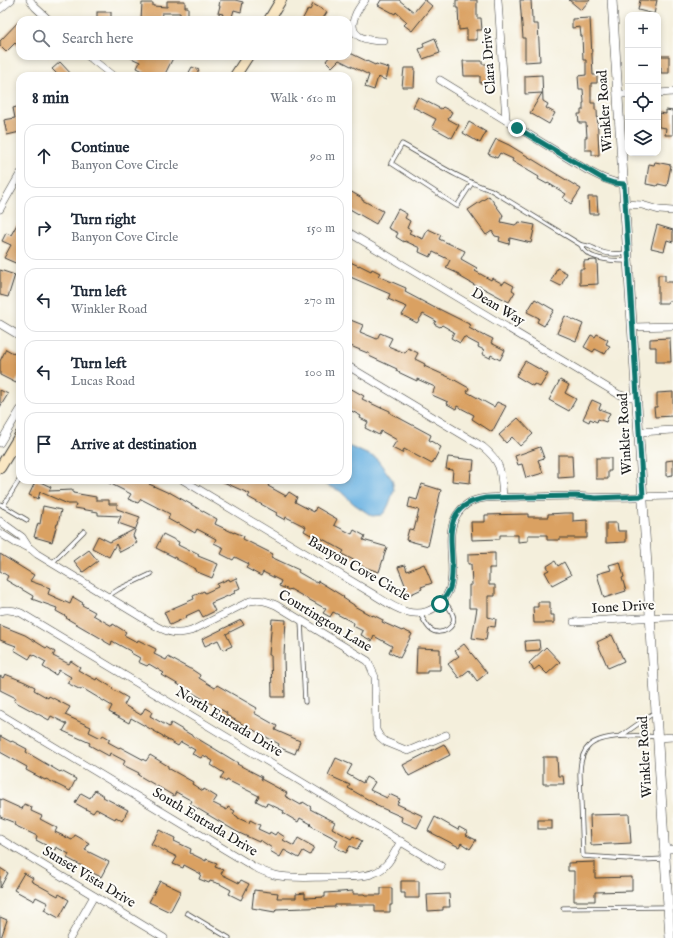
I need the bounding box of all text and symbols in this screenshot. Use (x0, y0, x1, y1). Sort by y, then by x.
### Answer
map controls (625, 12, 661, 156)
button: + (625, 12, 661, 48)
search box (16, 16, 352, 60)
icon: search (30, 27, 52, 49)
street label: Clara Drive (478, 27, 500, 95)
text: Search here (62, 29, 133, 48)
button: − (625, 48, 661, 84)
street label: Winkler Road (593, 69, 617, 153)
button: locate (625, 84, 661, 120)
text: 8 min (32, 88, 69, 109)
text: Walk · 610 m (270, 90, 336, 107)
route end (508, 119, 526, 137)
button: layers (625, 120, 661, 156)
text: Continue (71, 138, 129, 157)
icon: ahead (33, 145, 55, 167)
text: 90 m (310, 148, 335, 165)
text: Banyon Cove Circle (71, 157, 178, 174)
text: Turn right (71, 210, 136, 229)
icon: right (33, 217, 55, 239)
text: 150 m (306, 220, 335, 237)
text: Banyon Cove Circle (71, 229, 178, 246)
text: Turn left (71, 282, 127, 301)
street label: Dean Way (468, 284, 528, 330)
icon: left (33, 289, 55, 311)
text: 270 m (304, 292, 335, 309)
text: Winkler Road (71, 301, 147, 318)
text: Turn left (71, 354, 127, 373)
icon: left (33, 361, 55, 383)
text: 100 m (305, 364, 335, 381)
text: Lucas Road (71, 373, 135, 390)
street label: Winkler Road (614, 392, 636, 475)
icon: arrive (33, 433, 55, 455)
text: Arrive at destination (71, 435, 197, 454)
street label: Banyon Cove Circle (305, 532, 414, 606)
street label: Courtington Lane (275, 586, 376, 656)
route start (431, 595, 449, 613)
street label: Ione Drive (591, 596, 655, 618)
street label: North Entrada Drive (172, 683, 286, 761)
street label: Winkler Road (634, 715, 656, 798)
street label: South Entrada Drive (149, 783, 261, 861)
street label: Sunset Vista Drive (39, 842, 139, 912)

